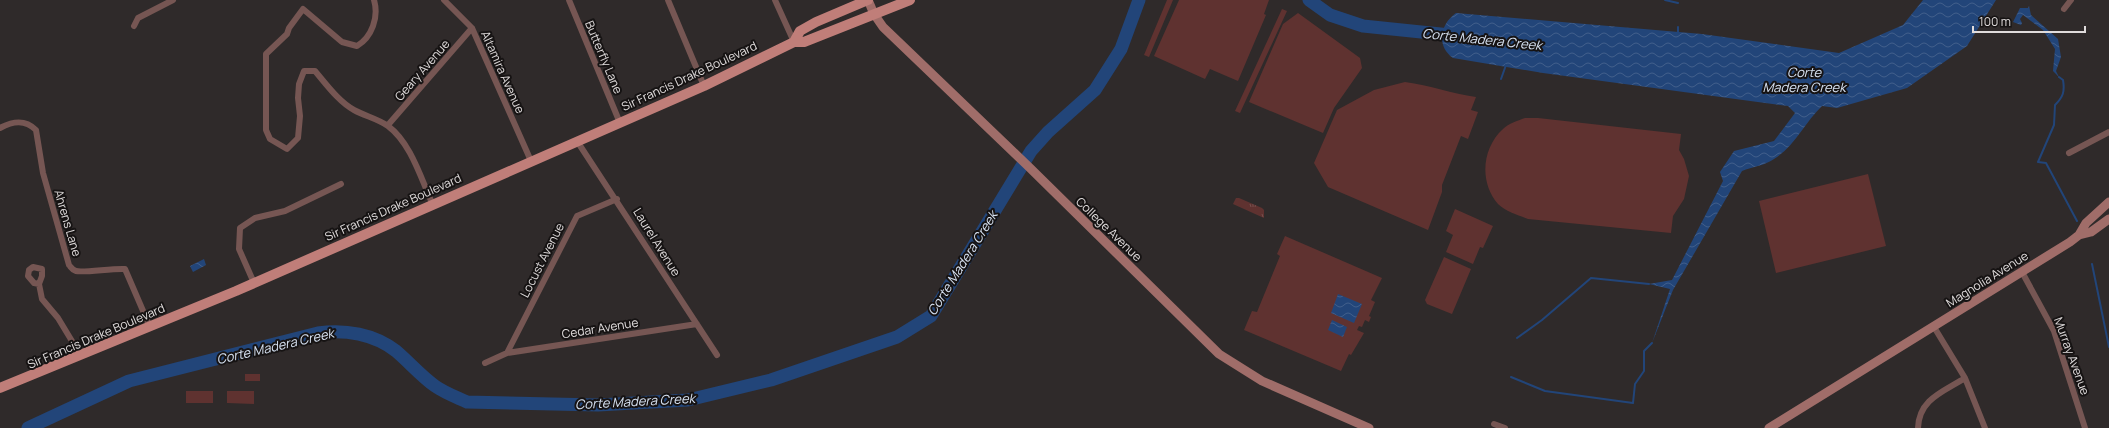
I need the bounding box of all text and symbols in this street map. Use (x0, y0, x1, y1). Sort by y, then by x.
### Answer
scale bar (1973, 8, 2085, 34)
text: 100 m (1979, 13, 2011, 30)
street label: Butterfly Lane (581, 18, 627, 96)
water label: Corte Madera Creek (1421, 24, 1545, 54)
street label: Altamira Avenue (477, 28, 529, 116)
street label: Geary Avenue (391, 36, 453, 104)
street label: Sir Francis Drake Boulevard (618, 37, 760, 115)
water label: Corte Madera Creek (1762, 63, 1848, 96)
street label: Sir Francis Drake Boulevard (322, 169, 464, 245)
street label: Ahrens Lane (50, 188, 86, 258)
street label: College Avenue (1072, 193, 1146, 265)
street label: Laurel Avenue (629, 205, 685, 279)
water label: Corte Madera Creek (923, 205, 1003, 319)
street label: Locust Avenue (516, 220, 568, 300)
street label: Magnolia Avenue (1943, 247, 2031, 311)
street label: Sir Francis Drake Boulevard (25, 299, 167, 373)
street label: Cedar Avenue (561, 314, 639, 342)
street label: Murray Avenue (2050, 315, 2094, 397)
water label: Corte Madera Creek (214, 323, 338, 368)
water label: Corte Madera Creek (575, 389, 698, 413)

